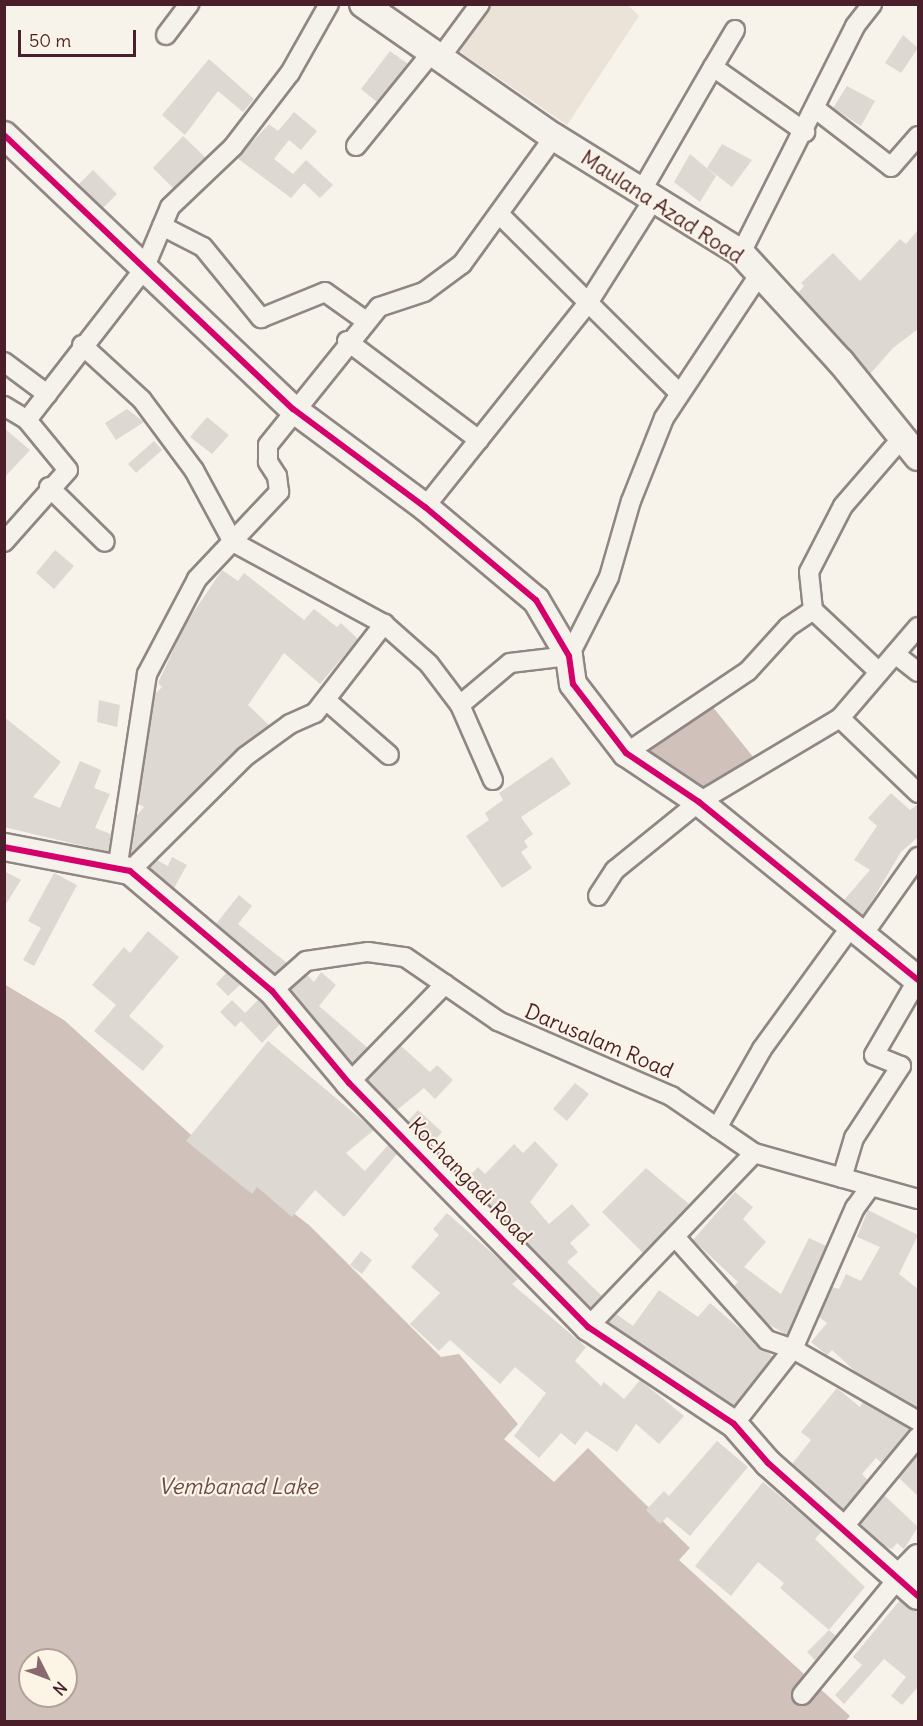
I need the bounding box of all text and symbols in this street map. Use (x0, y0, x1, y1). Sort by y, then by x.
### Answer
scale bar (21, 18, 140, 56)
text: 50 m (29, 29, 71, 52)
street label: Maulana Azad Road (576, 145, 748, 269)
street label: Darusalam Road (521, 998, 677, 1084)
street label: Kochangadi Road (403, 1112, 537, 1250)
water label: Vembanad Lake (158, 1474, 318, 1500)
north arrow (18, 1648, 78, 1708)
text: N (49, 1678, 71, 1700)

